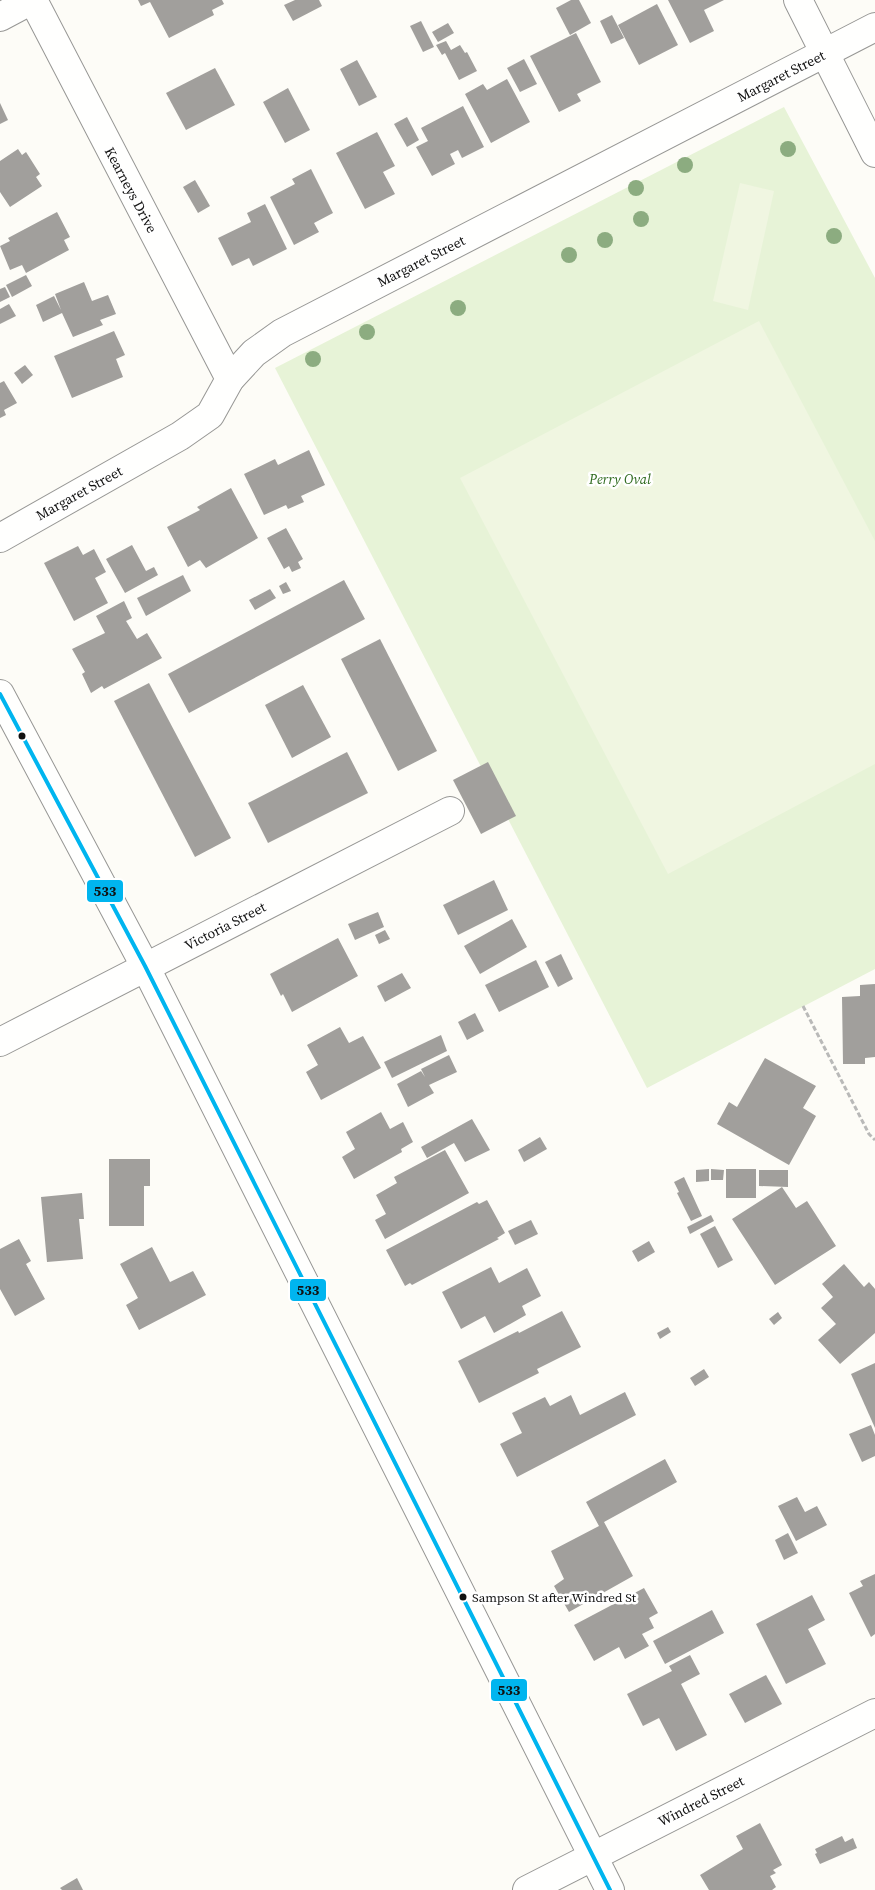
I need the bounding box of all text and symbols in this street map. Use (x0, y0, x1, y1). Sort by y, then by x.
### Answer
street label: Margaret Street (734, 45, 829, 107)
street label: Kearneys Drive (100, 144, 162, 236)
street label: Margaret Street (374, 230, 469, 292)
street label: Margaret Street (32, 461, 126, 525)
park label: Perry Oval (588, 469, 651, 489)
unlabelled marker (17, 731, 27, 741)
line badge: 533 (86, 879, 124, 903)
text: 533 (94, 881, 117, 901)
street label: Victoria Street (181, 897, 270, 955)
line badge: 533 (289, 1278, 327, 1302)
text: 533 (297, 1280, 320, 1300)
place label: Sampson St after Windred St (472, 1589, 637, 1606)
marker: Sampson St after Windred St (458, 1592, 468, 1602)
line badge: 533 (490, 1678, 528, 1702)
text: 533 (498, 1680, 521, 1700)
street label: Windred Street (655, 1771, 748, 1831)

